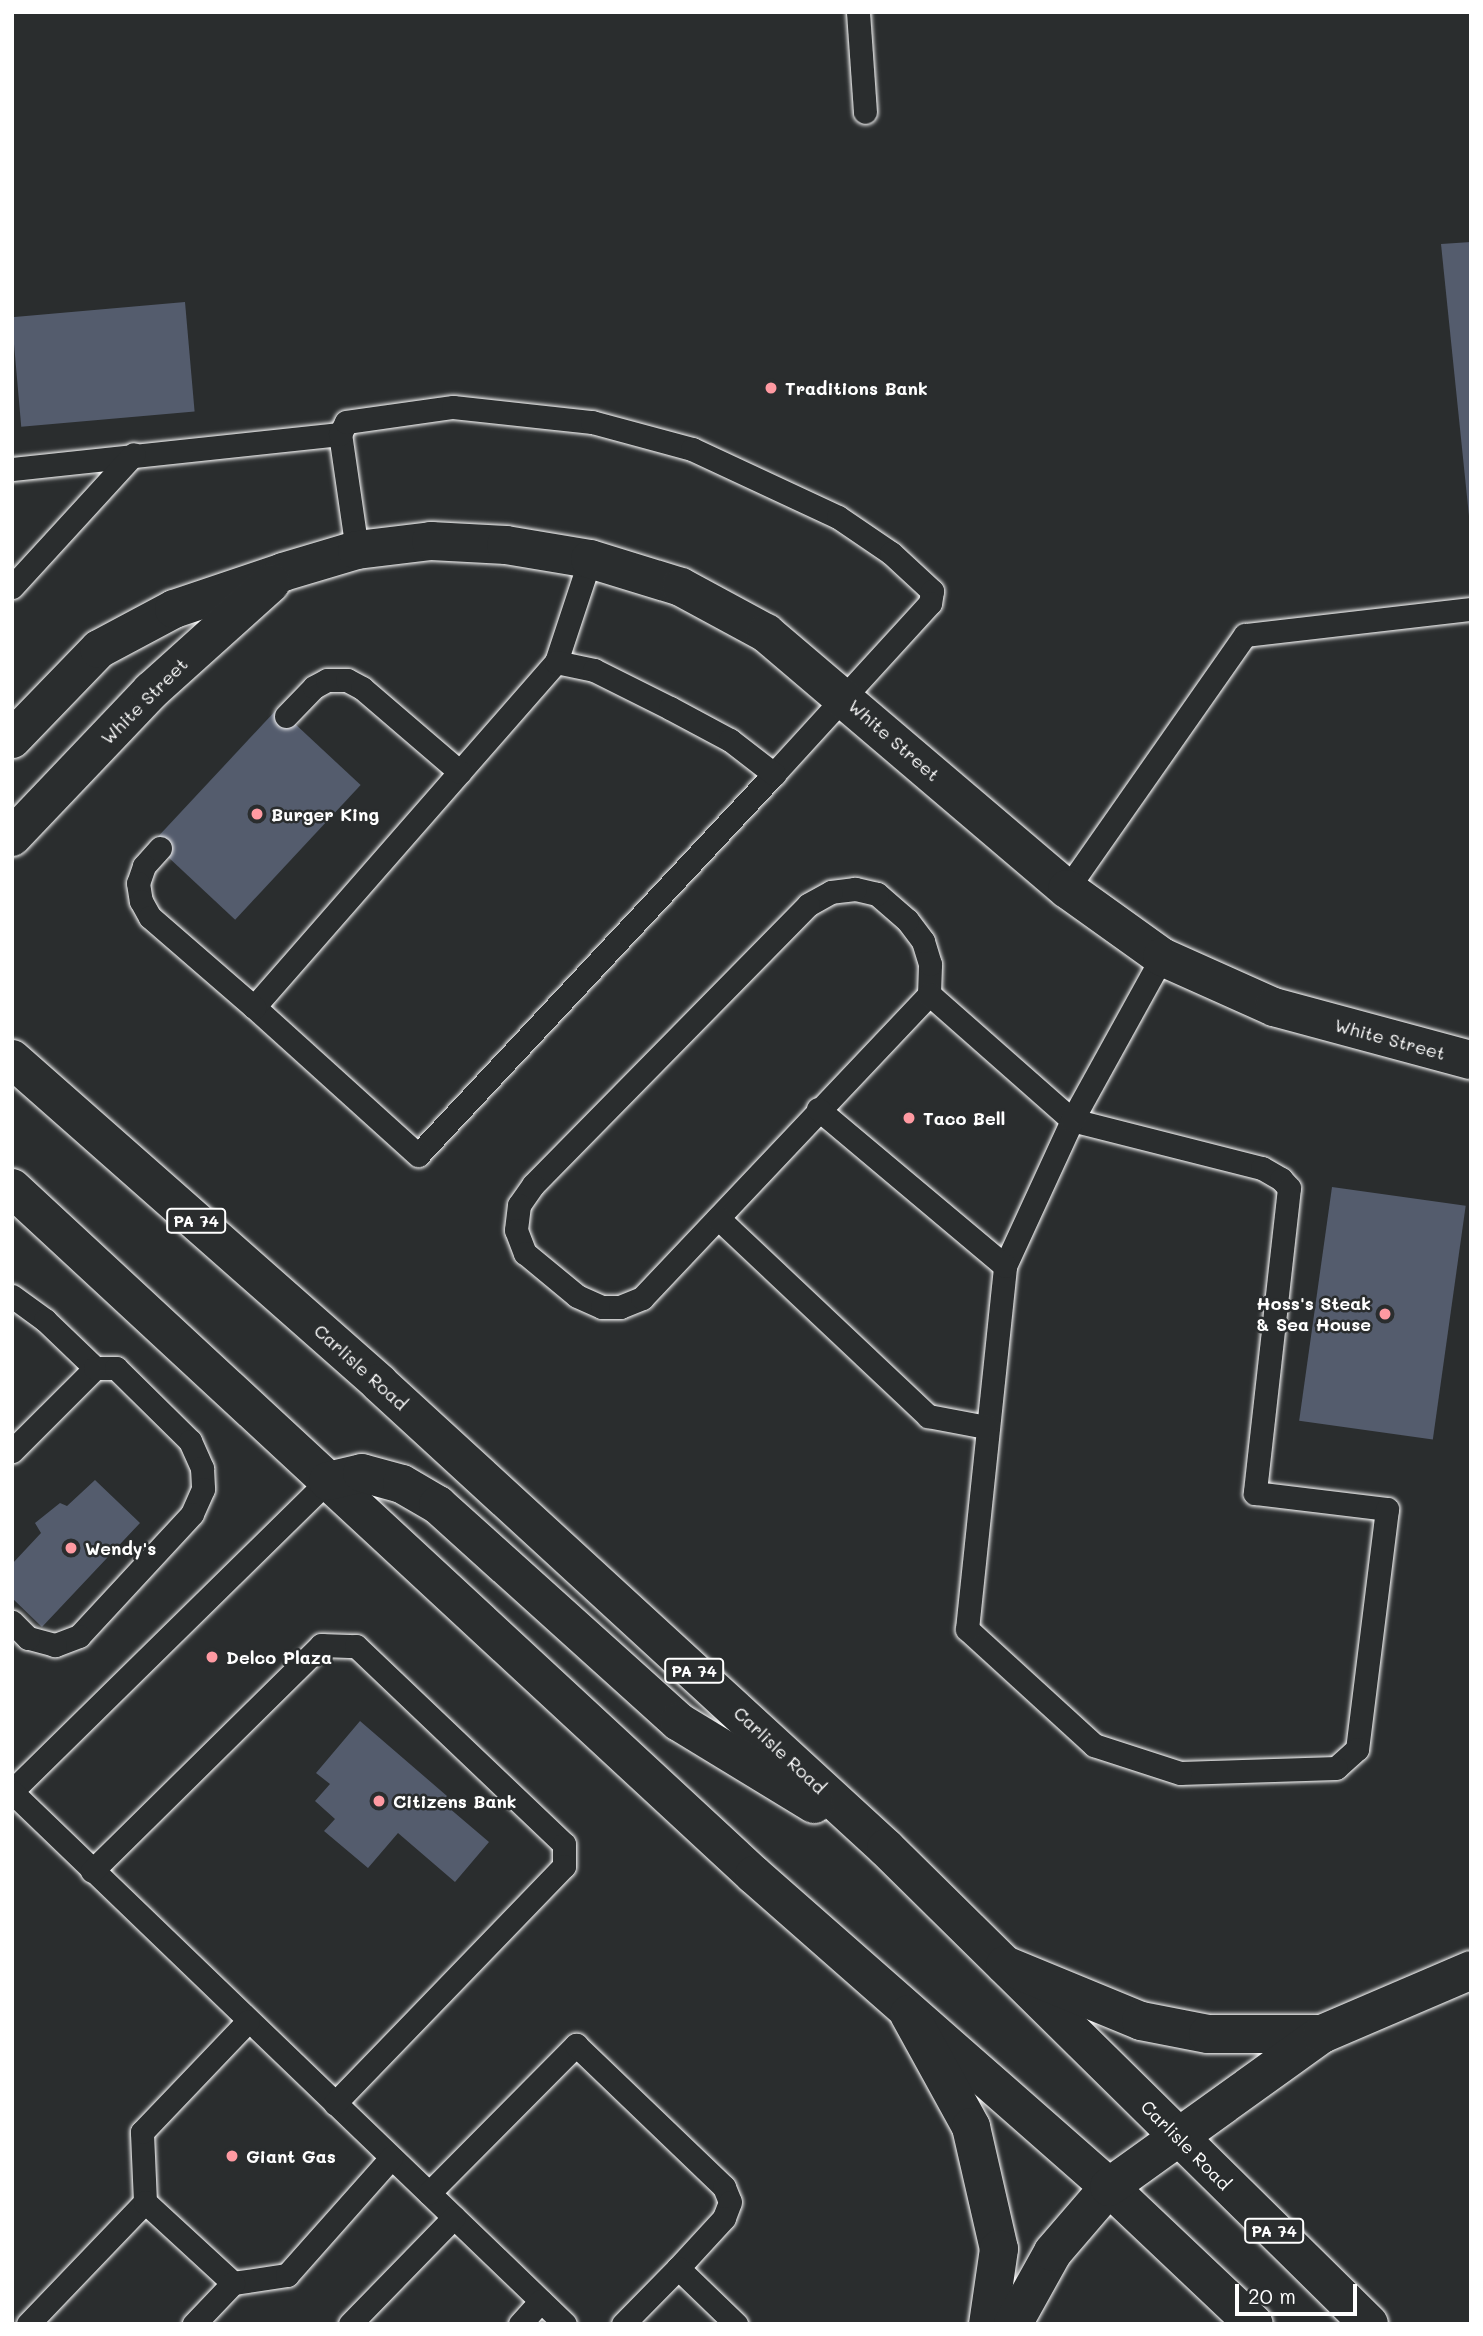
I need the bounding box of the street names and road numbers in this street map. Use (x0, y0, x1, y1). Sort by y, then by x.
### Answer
street label: White Street (96, 653, 192, 749)
street label: White Street (844, 695, 944, 785)
street label: White Street (1332, 1014, 1448, 1064)
road number: PA 74 (164, 1208, 228, 1233)
street label: Carlisle Road (310, 1319, 412, 1415)
road number: PA 74 (662, 1658, 726, 1684)
street label: Carlisle Road (729, 1702, 831, 1798)
street label: Carlisle Road (1137, 2096, 1235, 2194)
road number: PA 74 (1242, 2218, 1306, 2244)

